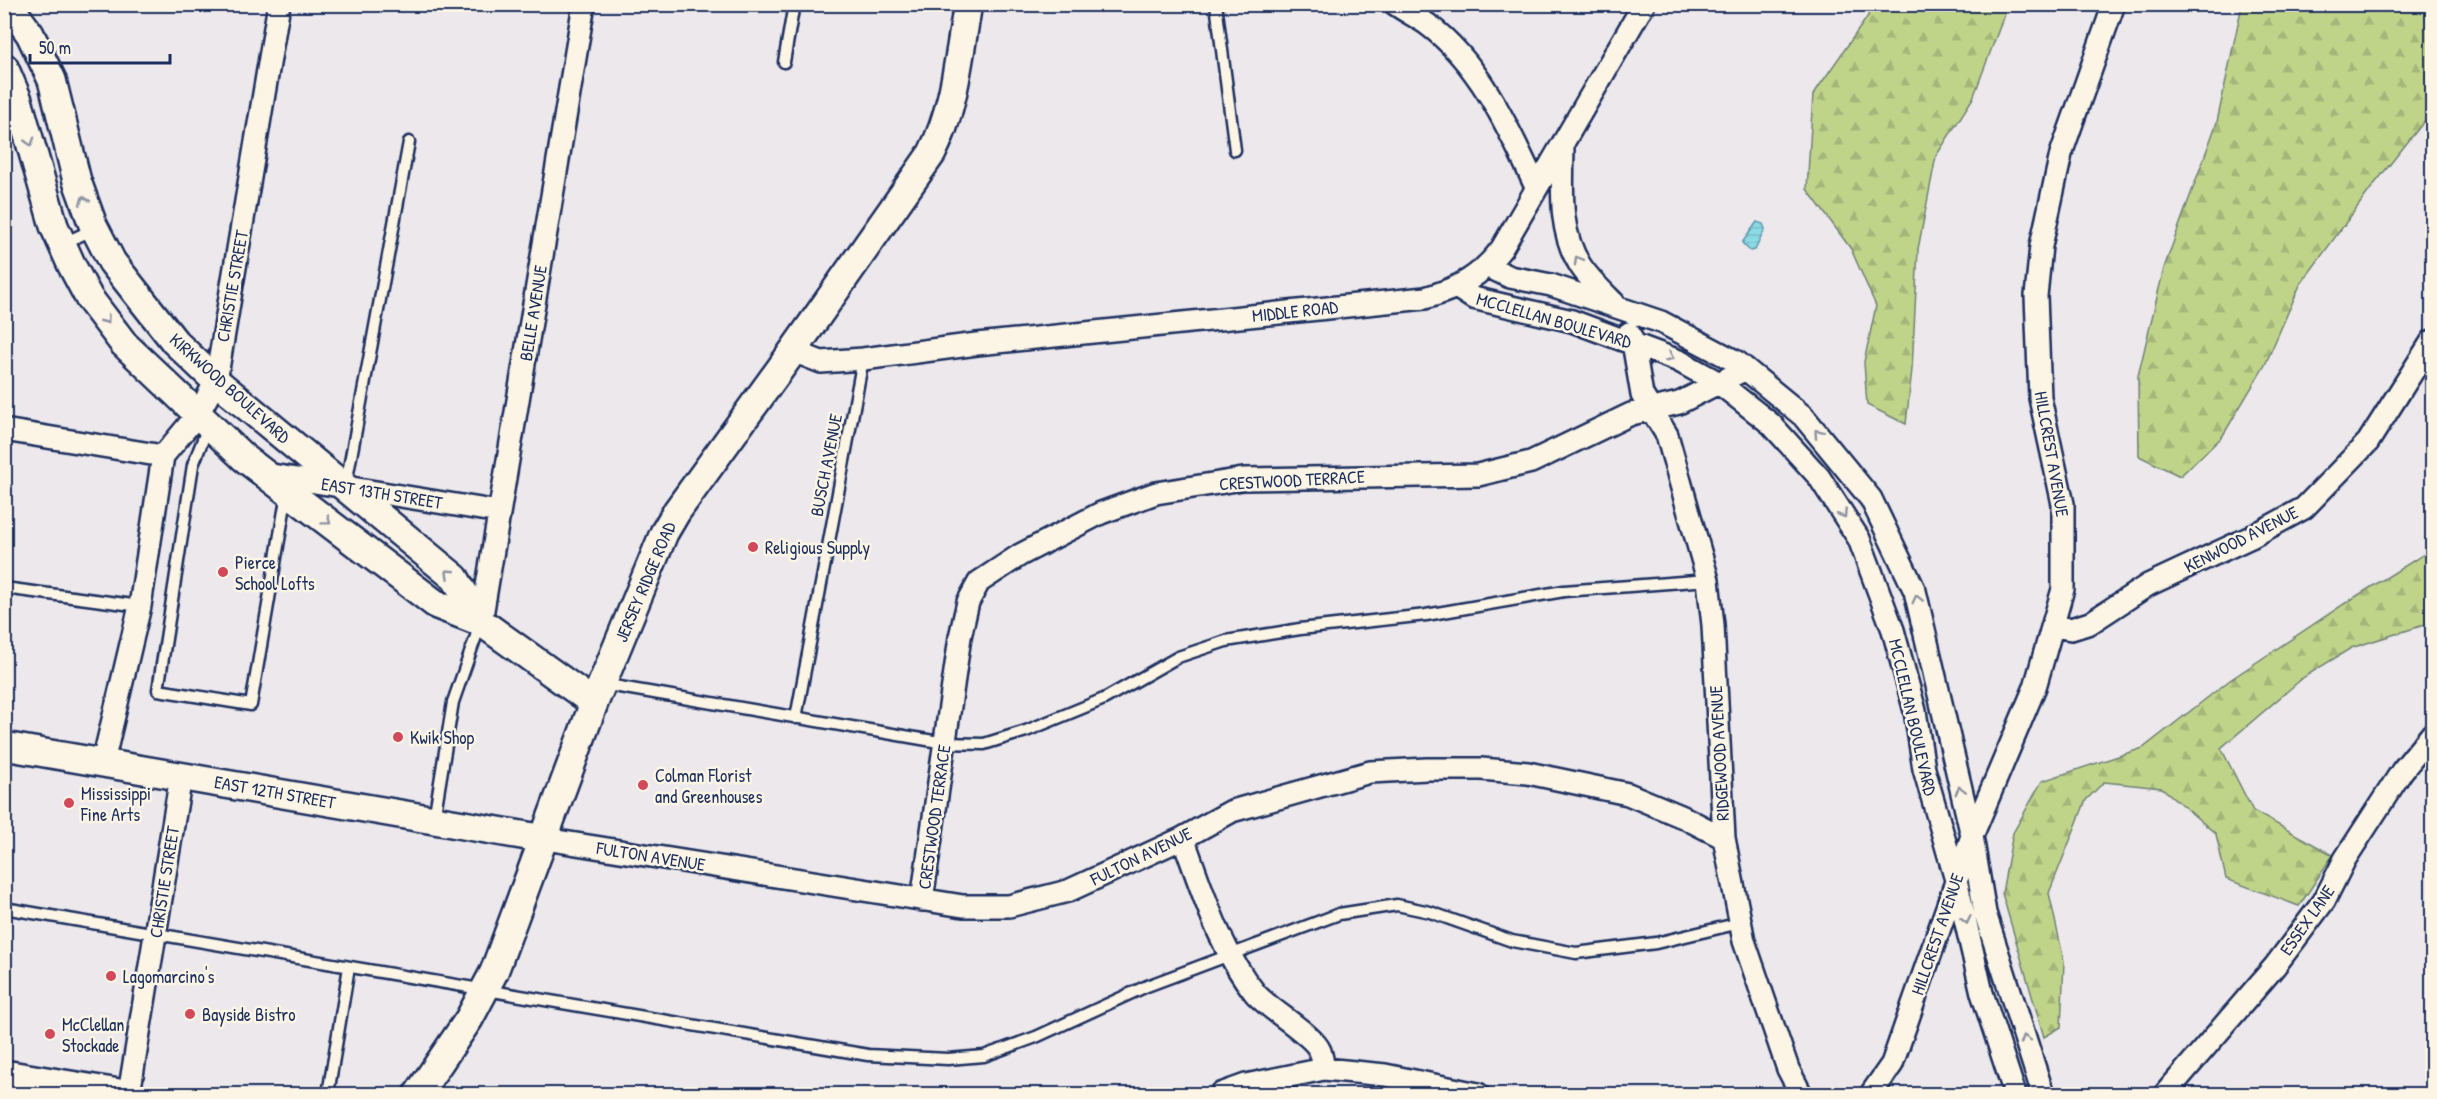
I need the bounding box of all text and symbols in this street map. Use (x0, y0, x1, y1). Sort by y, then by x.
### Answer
scale bar (30, 27, 170, 65)
text: 50 m (39, 35, 71, 60)
one-way arrow (23, 136, 35, 147)
one-way arrow (78, 195, 91, 206)
street label: CHRISTIE STREET (210, 228, 254, 344)
one-way arrow (1573, 256, 1585, 266)
street label: BELLE AVENUE (513, 263, 553, 363)
street label: MCCLELLAN BOULEVARD (1474, 286, 1635, 354)
street label: MIDDLE ROAD (1251, 294, 1340, 328)
one-way arrow (98, 314, 109, 325)
street label: KIRKWOOD BOULEVARD (164, 327, 296, 449)
one-way arrow (1664, 350, 1675, 362)
street label: HILLCREST AVENUE (2029, 389, 2075, 519)
street label: BUSCH AVENUE (804, 412, 848, 518)
one-way arrow (1814, 429, 1825, 440)
street label: CRESTWOOD TERRACE (1219, 464, 1365, 496)
street label: EAST 13TH STREET (320, 471, 445, 515)
street label: KENWOOD AVENUE (2180, 499, 2302, 579)
one-way arrow (1836, 507, 1847, 518)
one-way arrow (320, 514, 331, 525)
street label: JERSEY RIDGE ROAD (608, 518, 682, 646)
place label: Religious Supply (765, 535, 870, 560)
marker: Religious Supply (746, 540, 760, 554)
place label: Pierce School Lofts (235, 550, 315, 596)
marker: Pierce School Lofts (216, 565, 230, 579)
one-way arrow (446, 569, 456, 580)
one-way arrow (1911, 595, 1924, 605)
street label: MCCLELLAN BOULEVARD (1883, 636, 1943, 798)
street label: RIDGEWOOD AVENUE (1703, 685, 1735, 821)
place label: Kwik Shop (410, 725, 474, 750)
marker: Kwik Shop (391, 730, 405, 744)
street label: CRESTWOOD TERRACE (911, 743, 957, 891)
place label: Colman Florist and Greenhouses (655, 763, 762, 809)
street label: EAST 12TH STREET (212, 769, 338, 815)
marker: Colman Florist and Greenhouses (636, 778, 650, 792)
place label: Mississippi Fine Arts (80, 781, 151, 827)
one-way arrow (1955, 785, 1968, 795)
marker: Mississippi Fine Arts (62, 796, 76, 810)
street label: FULTON AVENUE (1085, 821, 1196, 892)
street label: CHRISTIE STREET (143, 824, 185, 940)
street label: FULTON AVENUE (594, 835, 707, 877)
street label: HILLCREST AVENUE (1904, 870, 1970, 998)
street label: ESSEX LANE (2274, 880, 2340, 960)
one-way arrow (1958, 915, 1971, 925)
place label: Lagomarcino's (123, 964, 215, 989)
marker: Lagomarcino's (104, 969, 118, 983)
place label: Bayside Bistro (202, 1002, 296, 1027)
marker: Bayside Bistro (183, 1007, 197, 1021)
place label: McClellan Stockade (62, 1012, 124, 1058)
marker: McClellan Stockade (43, 1027, 57, 1041)
one-way arrow (2020, 1034, 2032, 1045)

